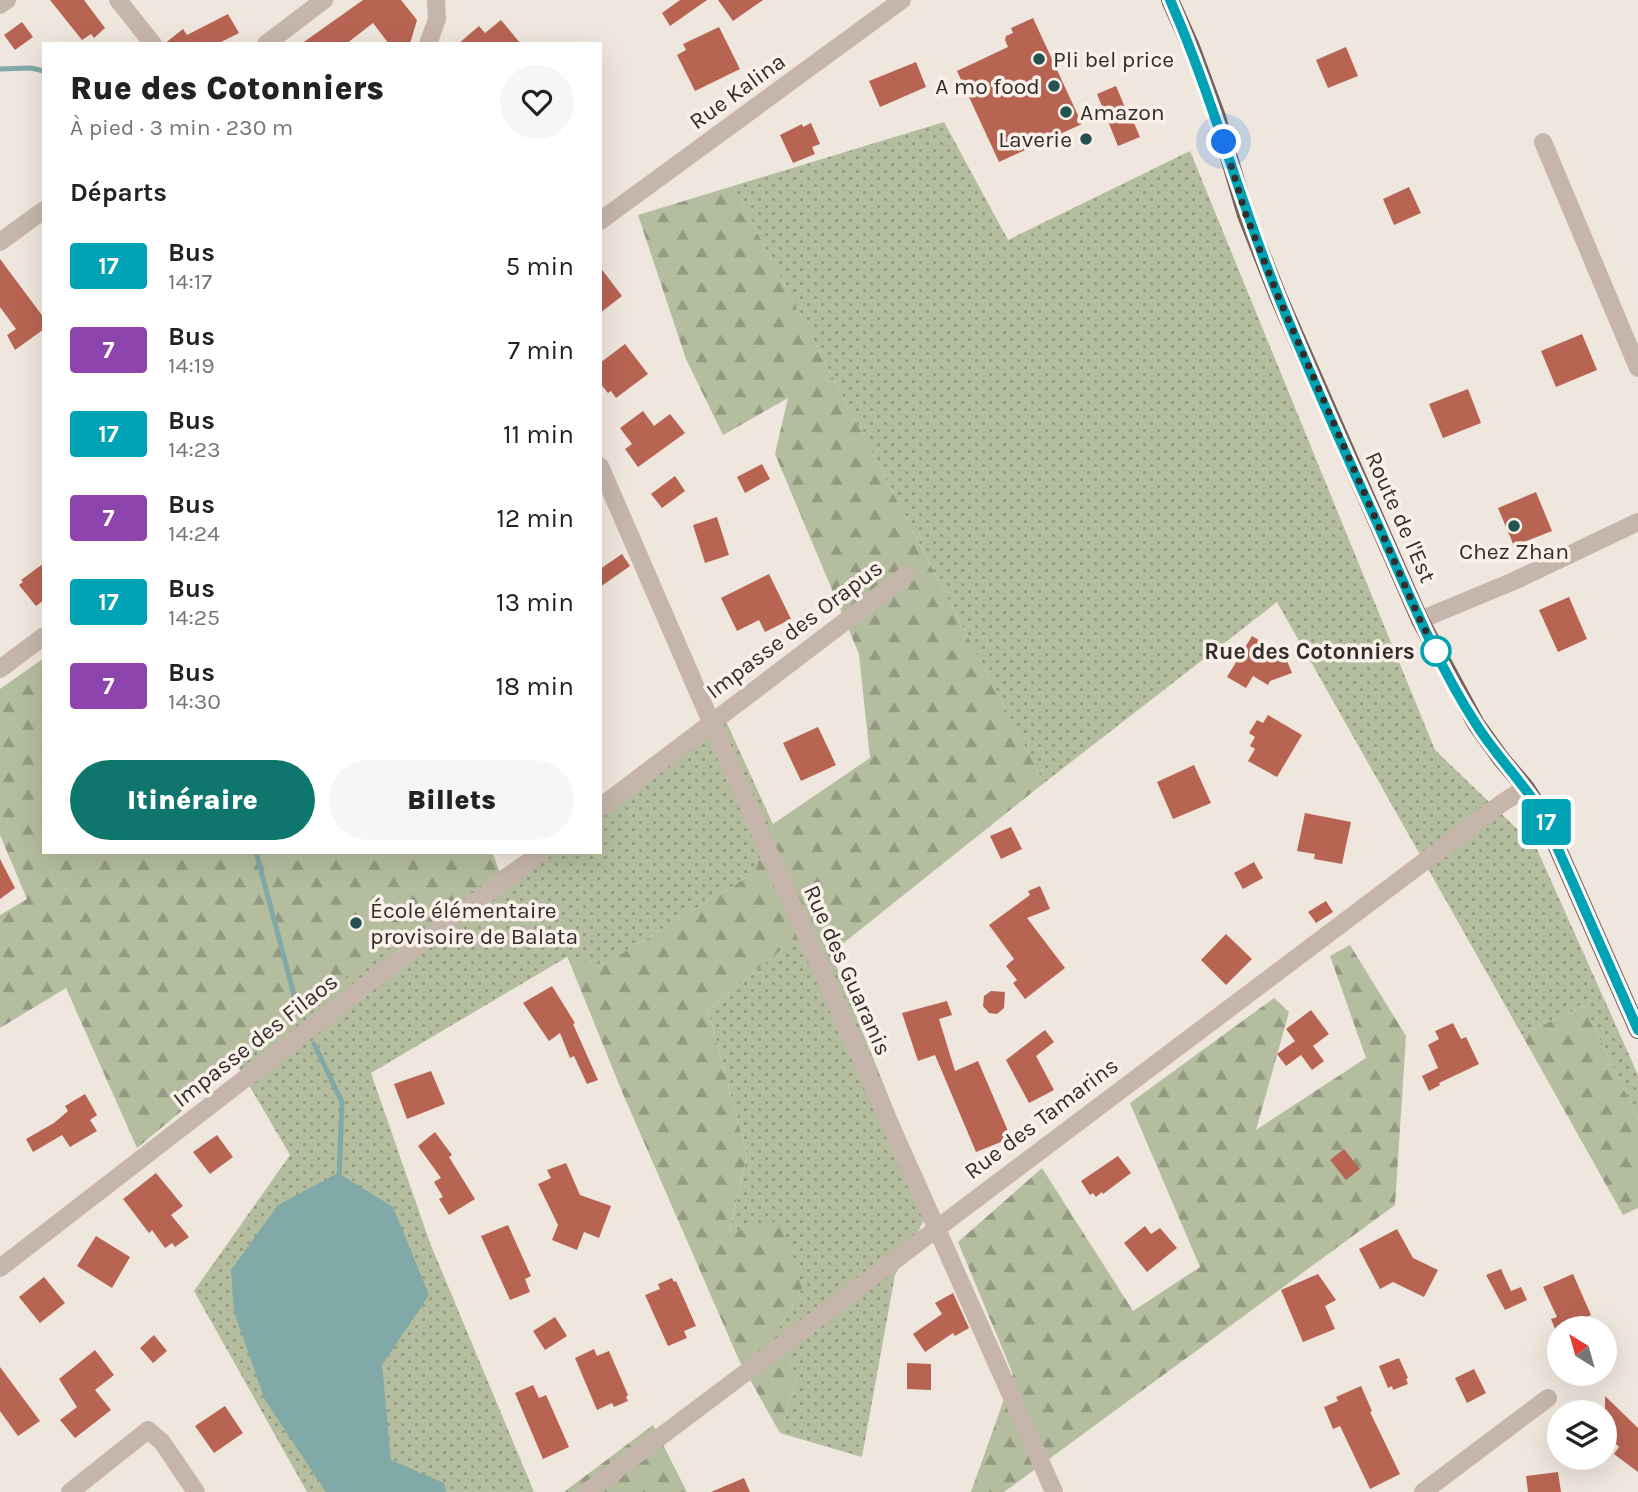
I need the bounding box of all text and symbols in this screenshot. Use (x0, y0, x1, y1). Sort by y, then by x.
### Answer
place label: Pli bel price (1053, 46, 1174, 73)
street label: Rue Kalina (684, 48, 790, 135)
marker: Pli bel price (1031, 51, 1047, 67)
button: heart (500, 65, 574, 139)
text: Rue des Cotonniers (70, 69, 384, 107)
place label: A mo food (935, 73, 1040, 100)
marker: A mo food (1046, 78, 1062, 94)
place label: Amazon (1080, 99, 1165, 126)
marker: Amazon (1058, 104, 1074, 120)
text: À pied · 3 min · 230 m (70, 114, 293, 141)
your location (1206, 124, 1241, 159)
place label: Laverie (998, 126, 1072, 153)
marker: Laverie (1078, 131, 1094, 147)
text: Départs (70, 177, 167, 208)
text: Bus (168, 237, 215, 268)
text: 5 min (505, 251, 574, 282)
text: 17 (98, 252, 119, 280)
text: 14:17 (168, 268, 212, 295)
text: Bus (168, 321, 215, 352)
text: 7 min (508, 335, 574, 366)
text: 7 (103, 336, 114, 364)
text: 14:19 (168, 352, 215, 379)
text: Bus (168, 405, 215, 436)
text: 11 min (503, 419, 574, 450)
text: 17 (98, 420, 119, 448)
text: 14:23 (168, 436, 221, 463)
street label: Route de l'Est (1360, 447, 1442, 587)
text: Bus (168, 489, 215, 520)
text: 12 min (496, 503, 574, 534)
text: 7 (103, 504, 114, 532)
marker: Chez Zhan (1506, 518, 1522, 534)
text: 14:24 (168, 520, 220, 547)
place label: Chez Zhan (1459, 538, 1569, 565)
street label: Impasse des Orapus (701, 554, 888, 705)
text: Bus (168, 573, 215, 604)
text: 13 min (496, 587, 574, 618)
text: 17 (98, 588, 119, 616)
text: 14:25 (168, 604, 220, 631)
marker: Rue des Cotonniers (1421, 636, 1451, 666)
place label: Rue des Cotonniers (1204, 638, 1415, 665)
text: Bus (168, 657, 215, 688)
text: 18 min (495, 671, 574, 702)
text: 7 (103, 672, 114, 700)
text: 14:30 (168, 688, 221, 715)
button: Itinéraire (70, 760, 315, 840)
button: Billets (329, 760, 574, 840)
line badge: 17 (1514, 799, 1578, 845)
text: 17 (1536, 808, 1556, 836)
street label: Rue des Guaranis (798, 881, 897, 1060)
place label: École élémentaire provisoire de Balata (370, 897, 578, 950)
marker: École élémentaire provisoire de Balata (348, 915, 364, 931)
street label: Impasse des Filaos (168, 968, 343, 1113)
street label: Rue des Tamarins (959, 1052, 1124, 1185)
north arrow (1547, 1316, 1617, 1386)
map controls (1547, 1316, 1617, 1470)
button: layers (1547, 1400, 1617, 1470)

